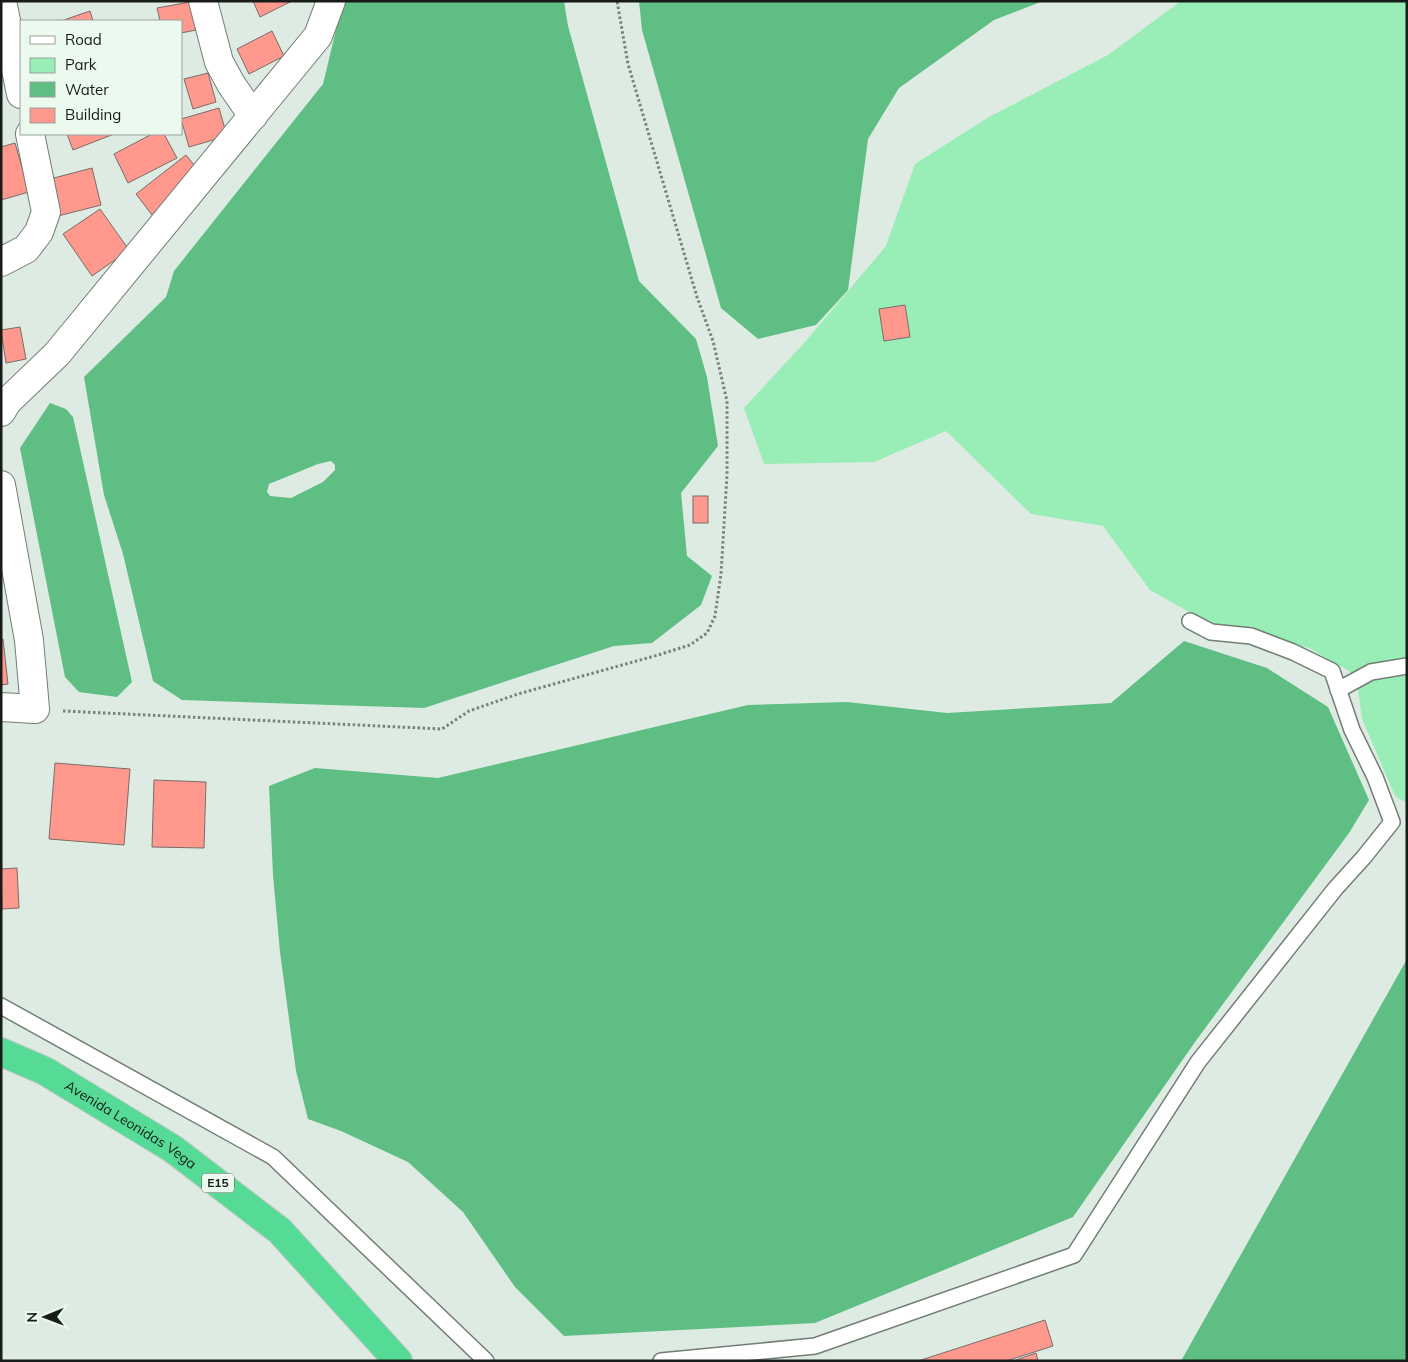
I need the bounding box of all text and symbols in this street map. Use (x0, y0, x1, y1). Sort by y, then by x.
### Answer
legend (20, 20, 182, 135)
text: Road (65, 30, 102, 49)
text: Park (65, 55, 97, 74)
text: Water (65, 80, 109, 99)
text: Building (65, 105, 121, 124)
street label: Avenida Leonidas Vega (62, 1076, 200, 1173)
road number: E15 (202, 1174, 234, 1192)
north arrow (20, 1292, 70, 1342)
text: N (23, 1312, 41, 1323)

